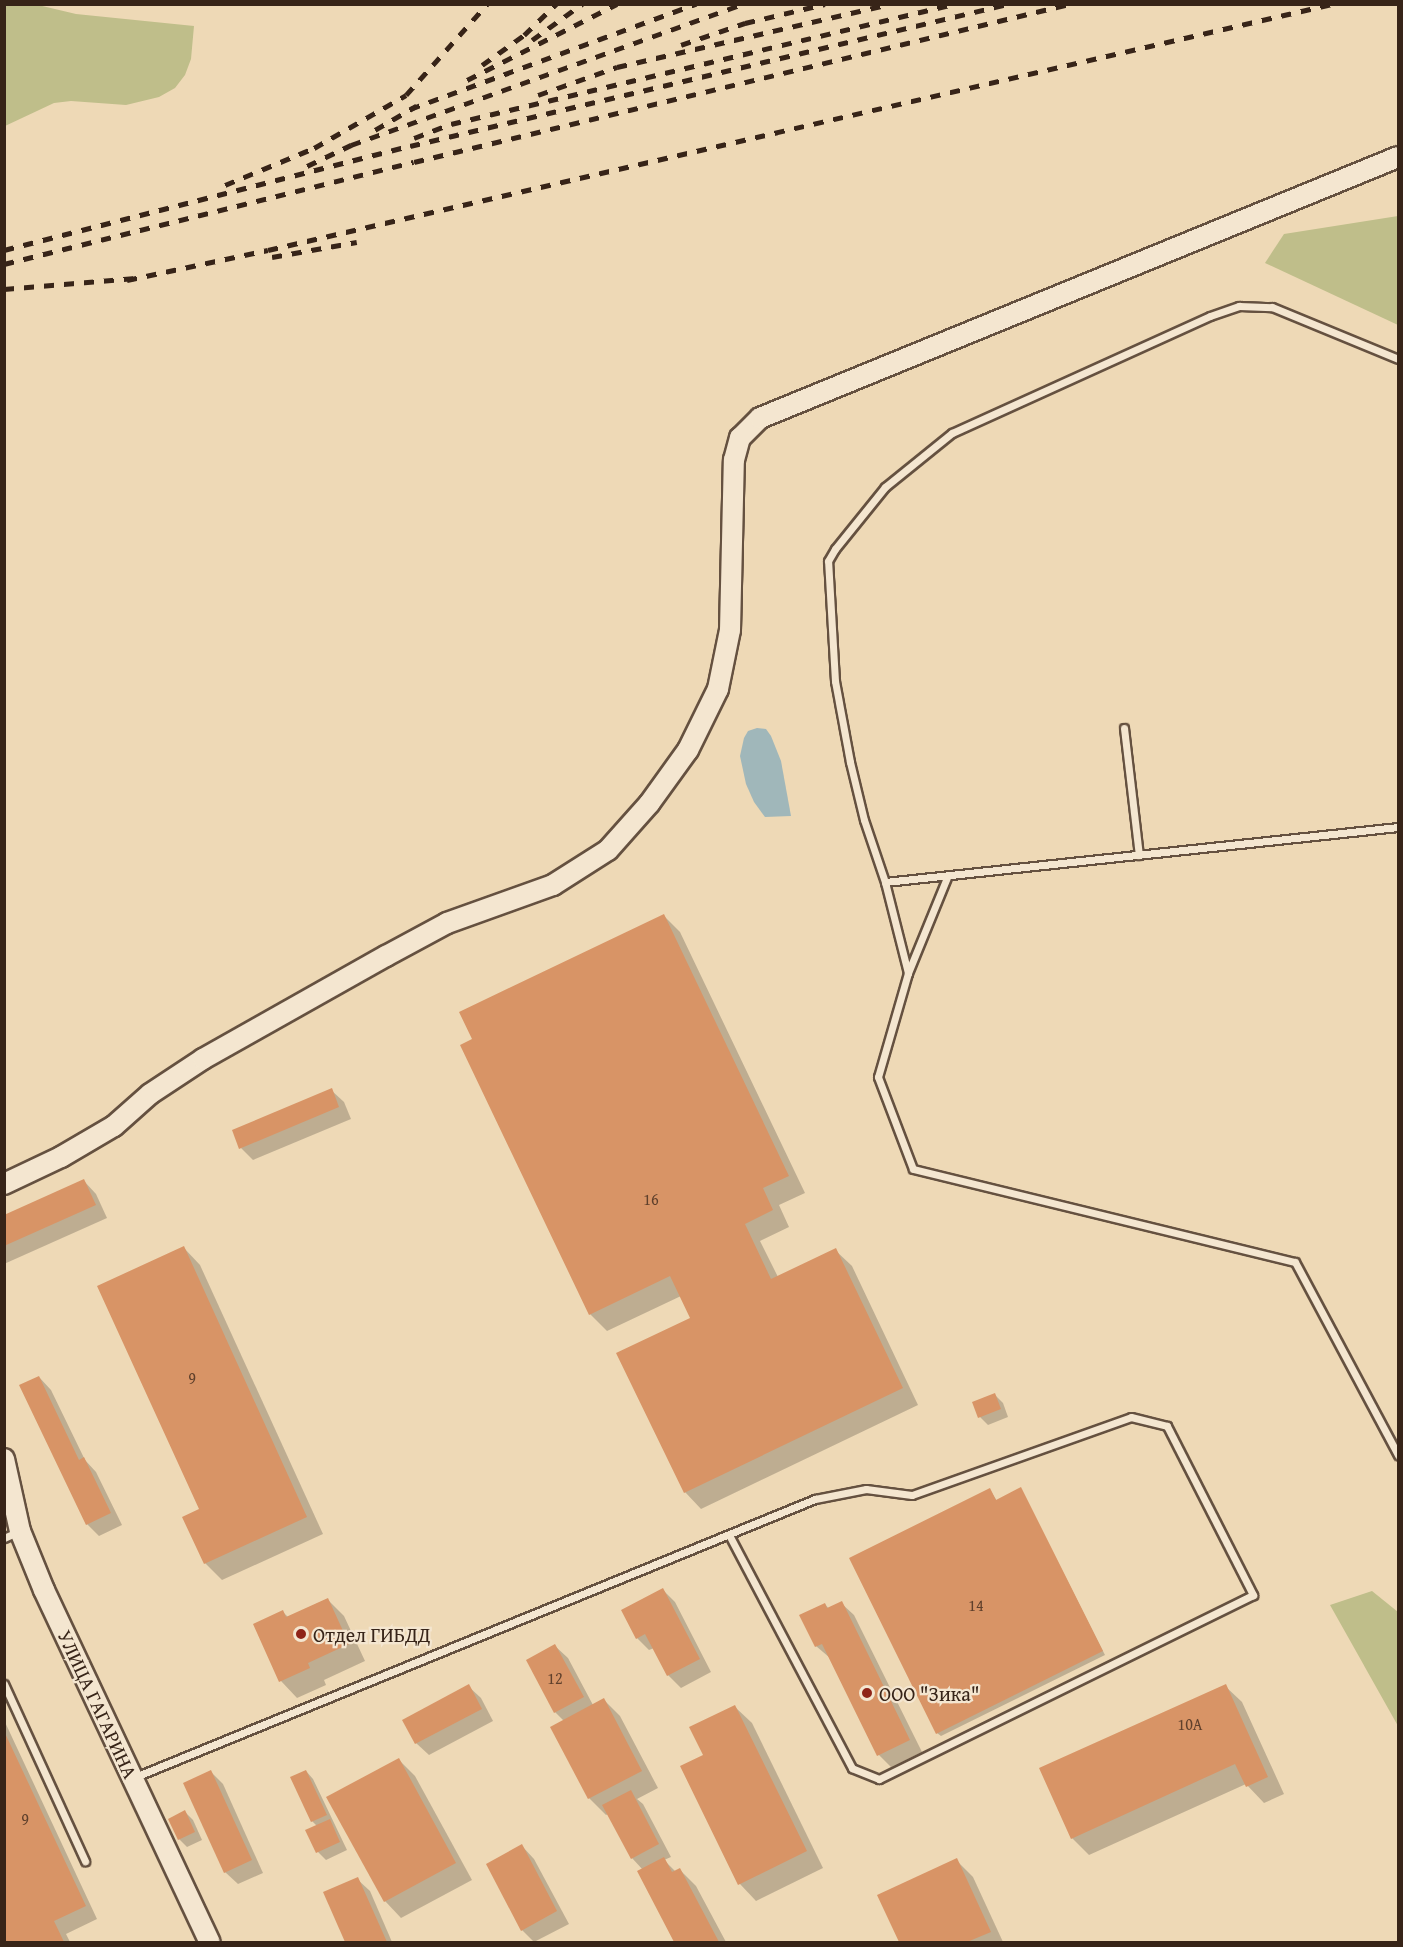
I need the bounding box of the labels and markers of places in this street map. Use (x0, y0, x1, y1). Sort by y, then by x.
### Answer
place label: Отдел ГИБДД (313, 1622, 431, 1646)
marker: Отдел ГИБДД (294, 1627, 308, 1641)
place label: ООО "Зика" (879, 1681, 980, 1705)
marker: ООО "Зика" (860, 1686, 874, 1700)

